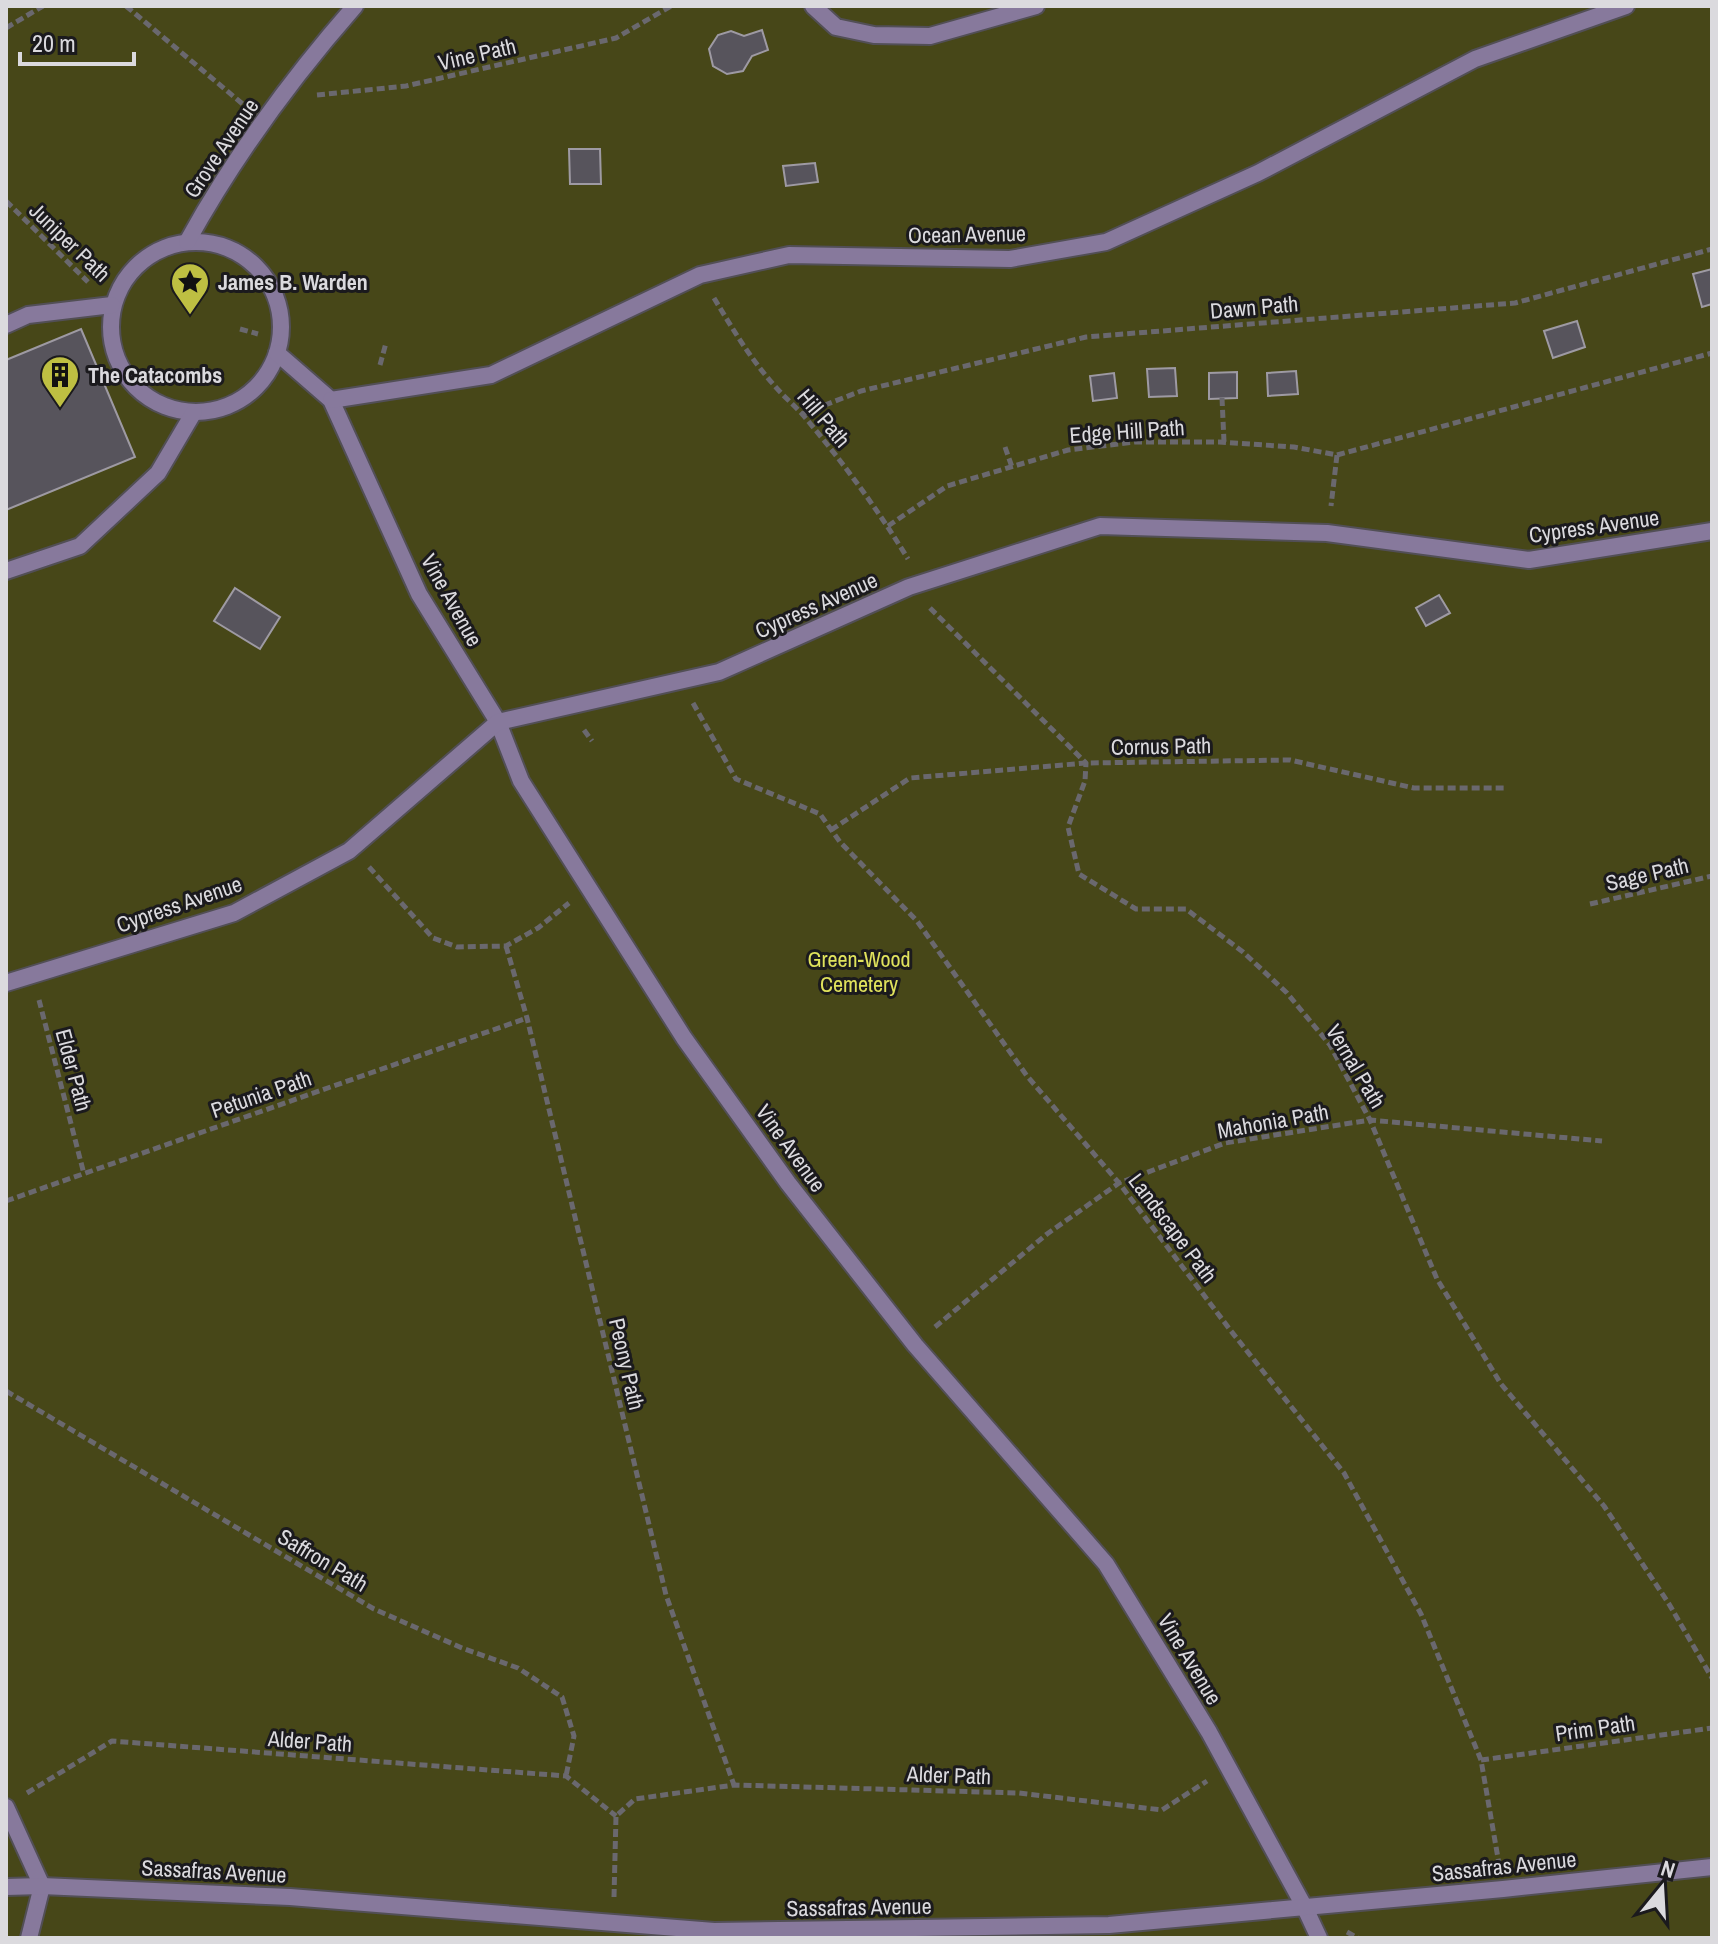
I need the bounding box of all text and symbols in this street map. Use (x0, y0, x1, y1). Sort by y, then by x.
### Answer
scale bar (20, 16, 134, 66)
text: 20 m (32, 27, 76, 59)
street label: Vine Path (435, 31, 519, 77)
street label: Grove Avenue (177, 92, 265, 204)
street label: Juniper Path (23, 196, 117, 288)
street label: Ocean Avenue (908, 218, 1026, 250)
place icon: James B. Warden (169, 261, 211, 316)
place label: James B. Warden (218, 267, 368, 297)
street label: Dawn Path (1209, 288, 1299, 326)
building icon: The Catacombs (39, 354, 81, 409)
place label: The Catacombs (88, 360, 222, 390)
street label: Hill Path (791, 382, 857, 454)
street label: Edge Hill Path (1068, 412, 1186, 450)
street label: Cypress Avenue (1527, 502, 1661, 550)
street label: Vine Avenue (414, 548, 490, 652)
street label: Cypress Avenue (750, 565, 882, 645)
street label: Cornus Path (1111, 730, 1211, 762)
street label: Sage Path (1603, 850, 1691, 898)
street label: Cypress Avenue (112, 868, 246, 940)
park label: Green-Wood Cemetery (808, 944, 910, 999)
street label: Vernal Path (1319, 1018, 1393, 1114)
street label: Elder Path (49, 1025, 99, 1115)
street label: Petunia Path (207, 1063, 315, 1125)
street label: Mahonia Path (1215, 1096, 1331, 1146)
street label: Vine Avenue (749, 1098, 833, 1198)
street label: Landscape Path (1122, 1167, 1224, 1289)
street label: Peony Path (602, 1315, 652, 1413)
street label: Saffron Path (272, 1521, 374, 1599)
street label: Vine Avenue (1151, 1608, 1229, 1710)
street label: Prim Path (1553, 1708, 1637, 1748)
street label: Alder Path (266, 1723, 353, 1759)
street label: Alder Path (905, 1759, 992, 1791)
street label: Sassafras Avenue (1430, 1843, 1578, 1889)
north arrow (1622, 1848, 1702, 1928)
street label: Sassafras Avenue (141, 1852, 287, 1890)
text: N (1657, 1853, 1679, 1885)
street label: Sassafras Avenue (786, 1891, 932, 1923)

